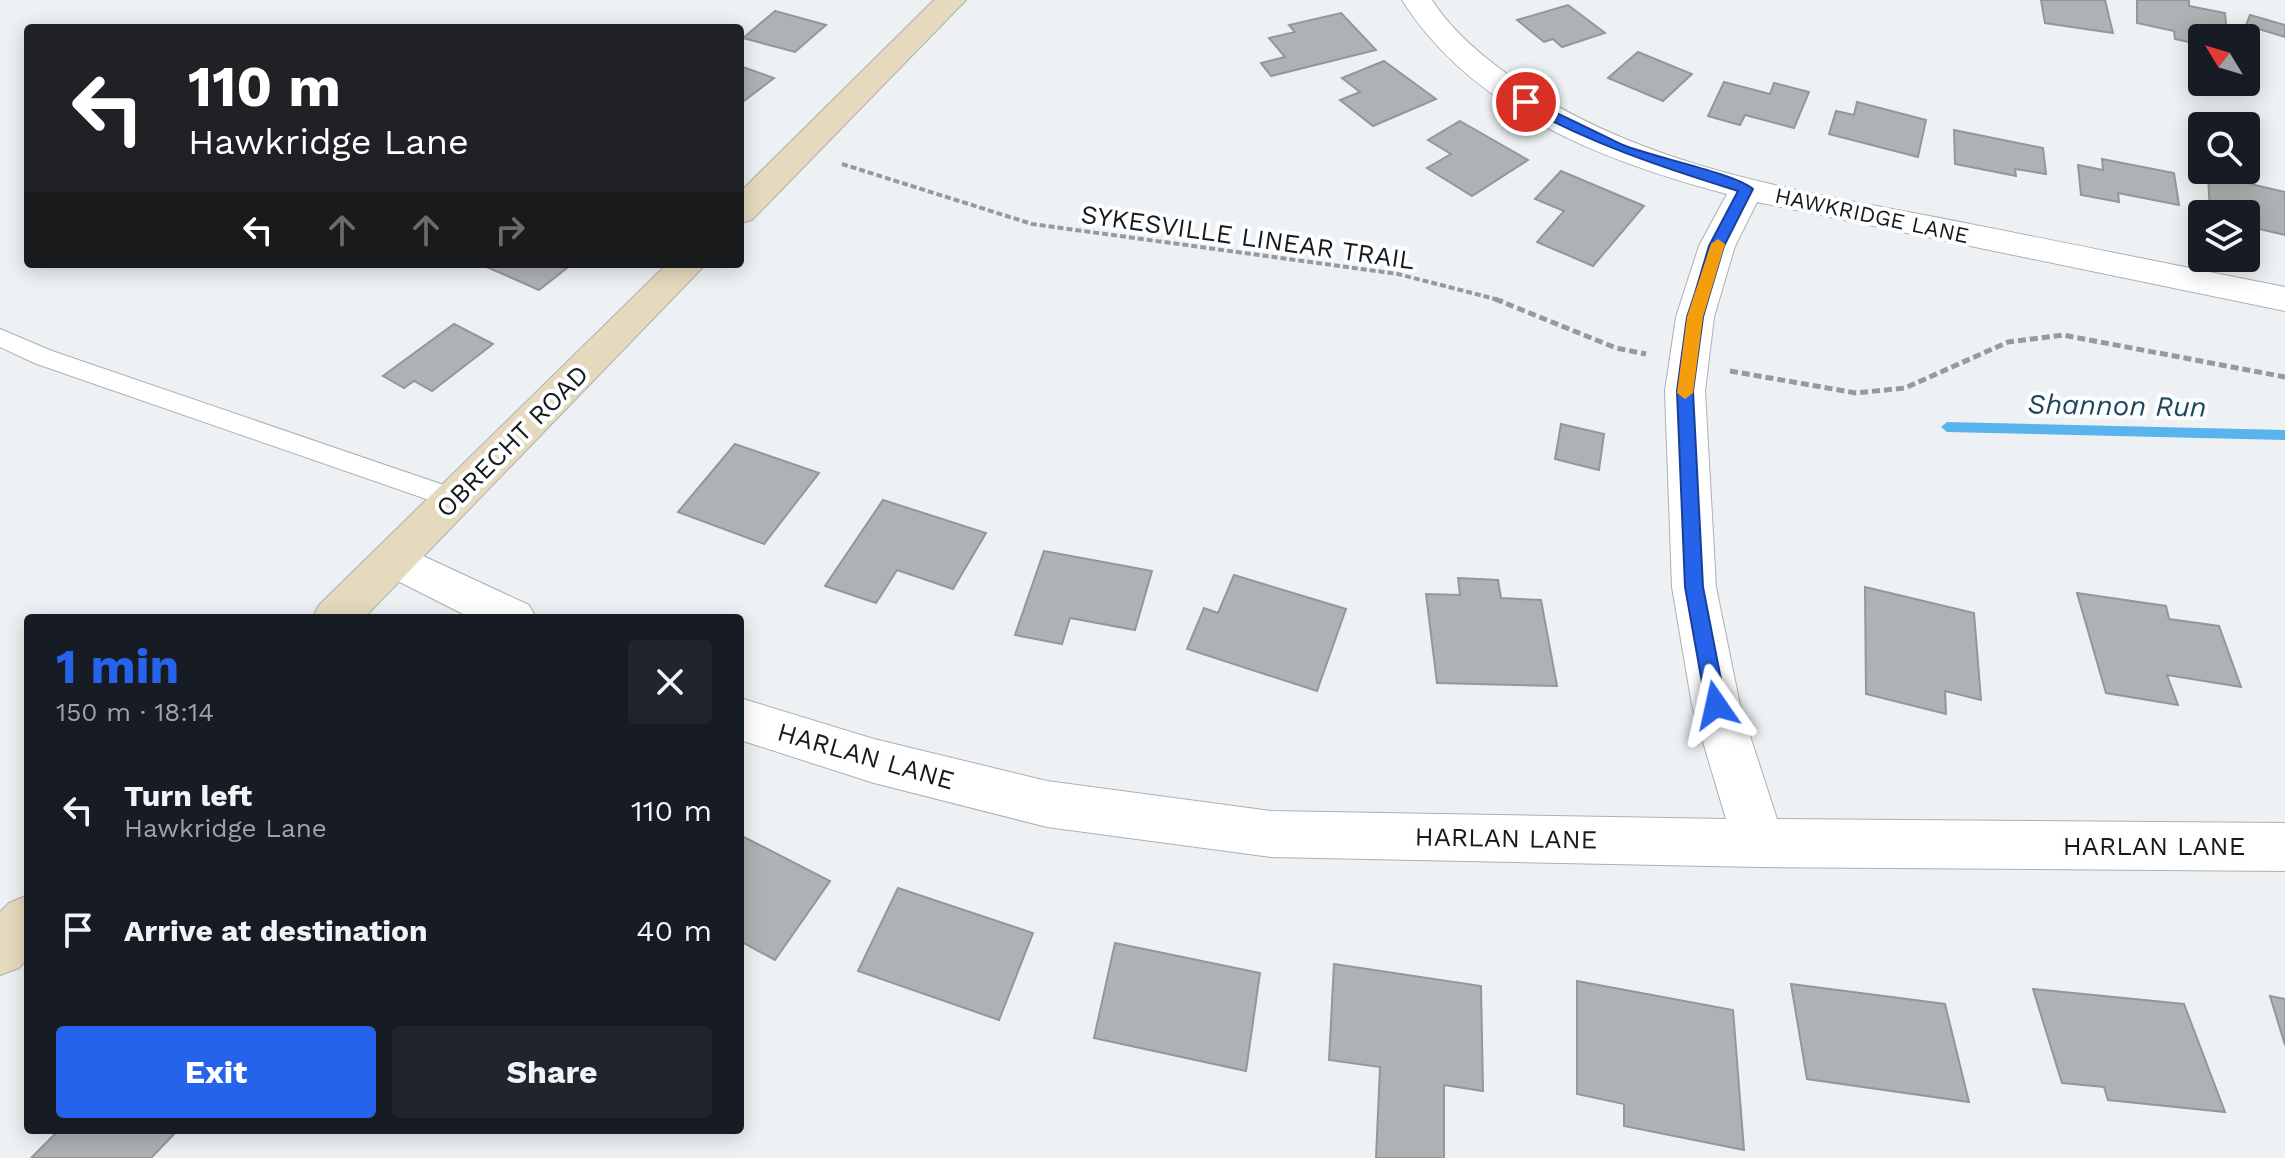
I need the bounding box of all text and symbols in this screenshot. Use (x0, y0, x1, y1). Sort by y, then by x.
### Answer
north arrow (2188, 24, 2260, 96)
map controls (2188, 24, 2260, 272)
text: 110 m (188, 54, 341, 120)
icon: left (56, 56, 160, 160)
pin (1492, 68, 1560, 136)
icon: arrive (1504, 80, 1548, 124)
button: search (2188, 112, 2260, 184)
text: Hawkridge Lane (188, 121, 469, 163)
street label: HAWKRIDGE LANE (1773, 183, 1971, 248)
street label: SYKESVILLE LINEAR TRAIL (1079, 199, 1417, 275)
button: layers (2188, 200, 2260, 272)
icon: left (236, 208, 280, 252)
icon: ahead (320, 208, 364, 252)
icon: ahead (404, 208, 448, 252)
icon: right (488, 208, 532, 252)
street label: OBRECHT ROAD (430, 359, 594, 523)
water label: Shannon Run (2027, 387, 2207, 424)
text: 1 min (56, 638, 179, 695)
button: close (628, 640, 712, 724)
position arrow (1674, 663, 1758, 747)
text: 150 m · 18:14 (56, 697, 214, 727)
street label: HARLAN LANE (774, 716, 958, 796)
text: Turn left (124, 778, 252, 813)
icon: left (56, 788, 100, 832)
text: 110 m (631, 793, 712, 828)
text: Hawkridge Lane (124, 813, 327, 843)
street label: HARLAN LANE (1414, 821, 1598, 855)
street label: HARLAN LANE (2063, 831, 2245, 861)
icon: arrive (56, 908, 100, 952)
text: Arrive at destination (124, 913, 428, 948)
text: 40 m (636, 913, 712, 948)
button: Exit (56, 1026, 376, 1118)
button: Share (392, 1026, 712, 1118)

